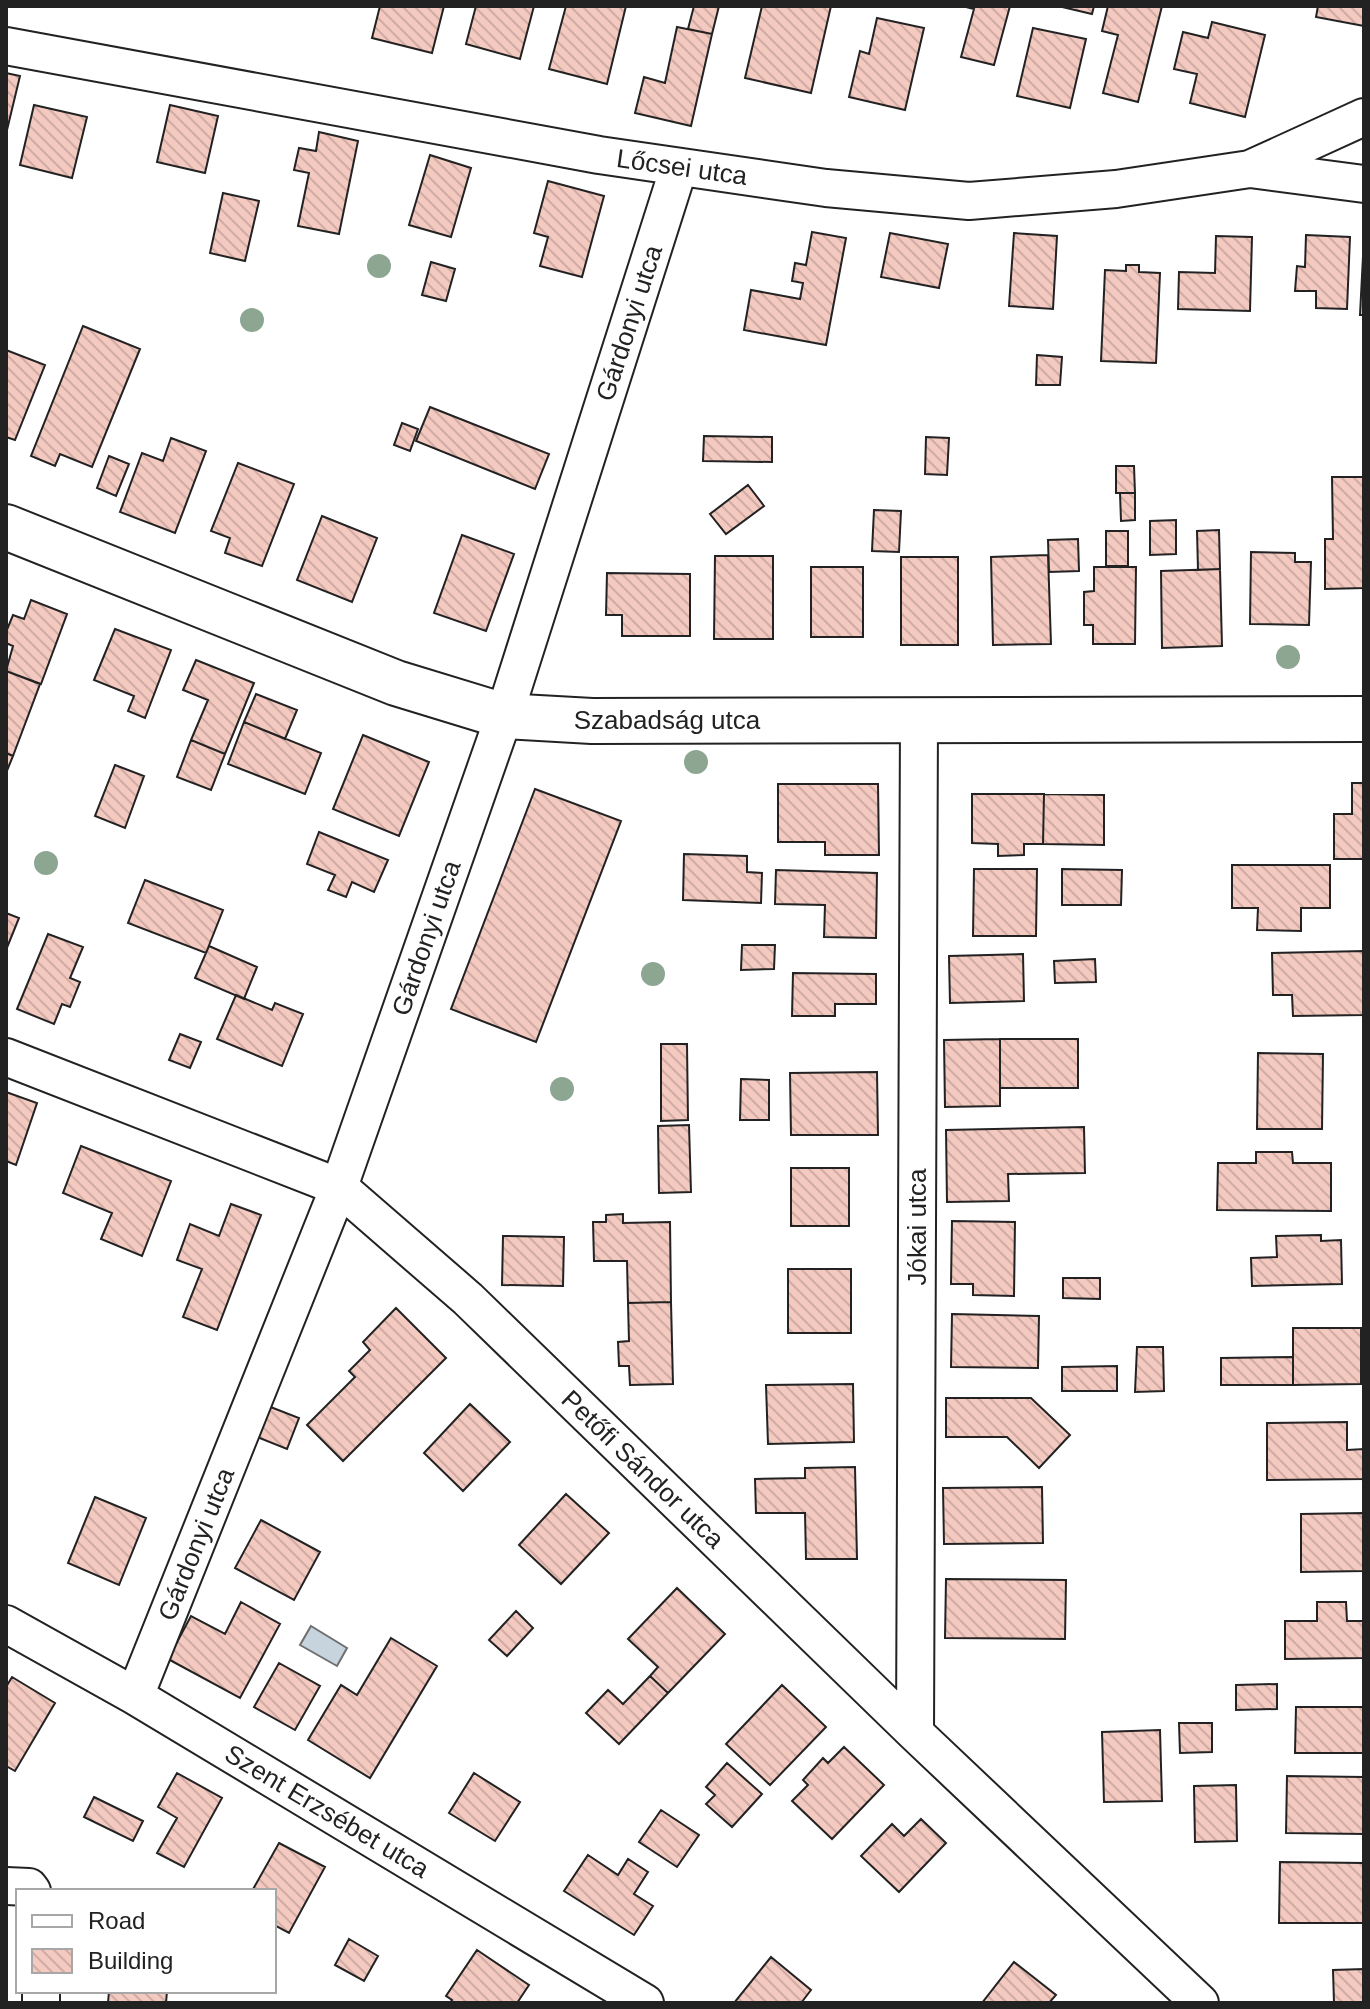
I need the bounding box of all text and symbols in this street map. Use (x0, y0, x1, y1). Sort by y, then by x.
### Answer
street label: Lőcsei utca (615, 143, 750, 191)
street label: Gárdonyi utca (590, 241, 668, 405)
street label: Szabadság utca (574, 705, 761, 735)
street label: Gárdonyi utca (385, 856, 467, 1019)
street label: Jókai utca (902, 1168, 932, 1286)
street label: Petőfi Sándor utca (556, 1384, 731, 1554)
street label: Gárdonyi utca (152, 1463, 240, 1625)
street label: Szent Erzsébet utca (220, 1738, 435, 1884)
legend (16, 1889, 276, 1993)
text: Road (88, 1907, 145, 1934)
text: Building (88, 1947, 173, 1974)

